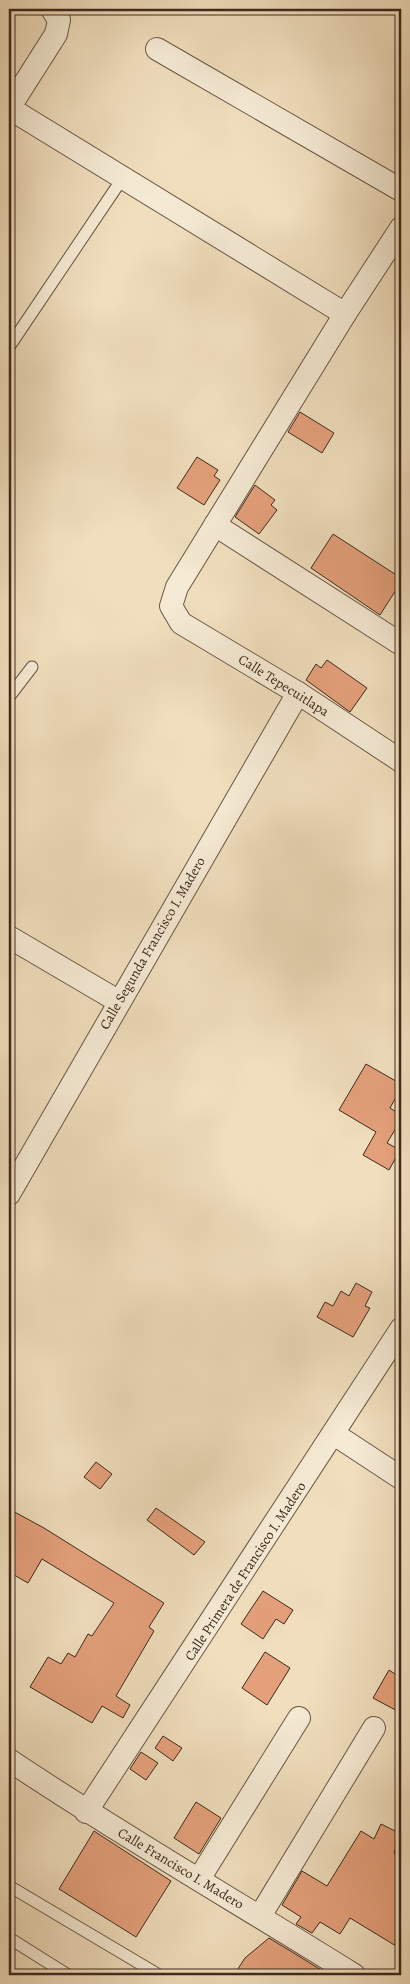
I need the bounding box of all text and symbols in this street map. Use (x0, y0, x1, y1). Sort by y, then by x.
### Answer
street label: Calle Tepecuitlapa (235, 650, 333, 721)
street label: Calle Segunda Francisco I. Madero (95, 853, 210, 1033)
street label: Calle Primera de Francisco I. Madero (180, 1478, 311, 1664)
street label: Calle Francisco I. Madero (114, 1823, 247, 1914)

